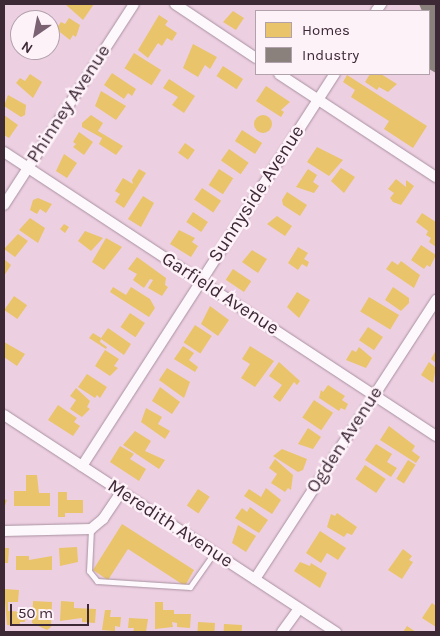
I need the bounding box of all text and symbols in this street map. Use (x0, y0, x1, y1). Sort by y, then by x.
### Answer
north arrow (10, 10, 60, 60)
legend (255, 10, 430, 75)
text: Homes (302, 21, 350, 39)
text: N (18, 37, 36, 57)
street label: Phinney Avenue (22, 41, 116, 167)
text: Industry (302, 46, 359, 64)
street label: Sunnyside Avenue (204, 121, 310, 267)
street label: Garfield Avenue (157, 248, 283, 340)
street label: Ogden Avenue (302, 382, 388, 498)
street label: Meredith Avenue (103, 475, 237, 573)
scale bar (12, 594, 91, 626)
text: 50 m (18, 604, 53, 622)

